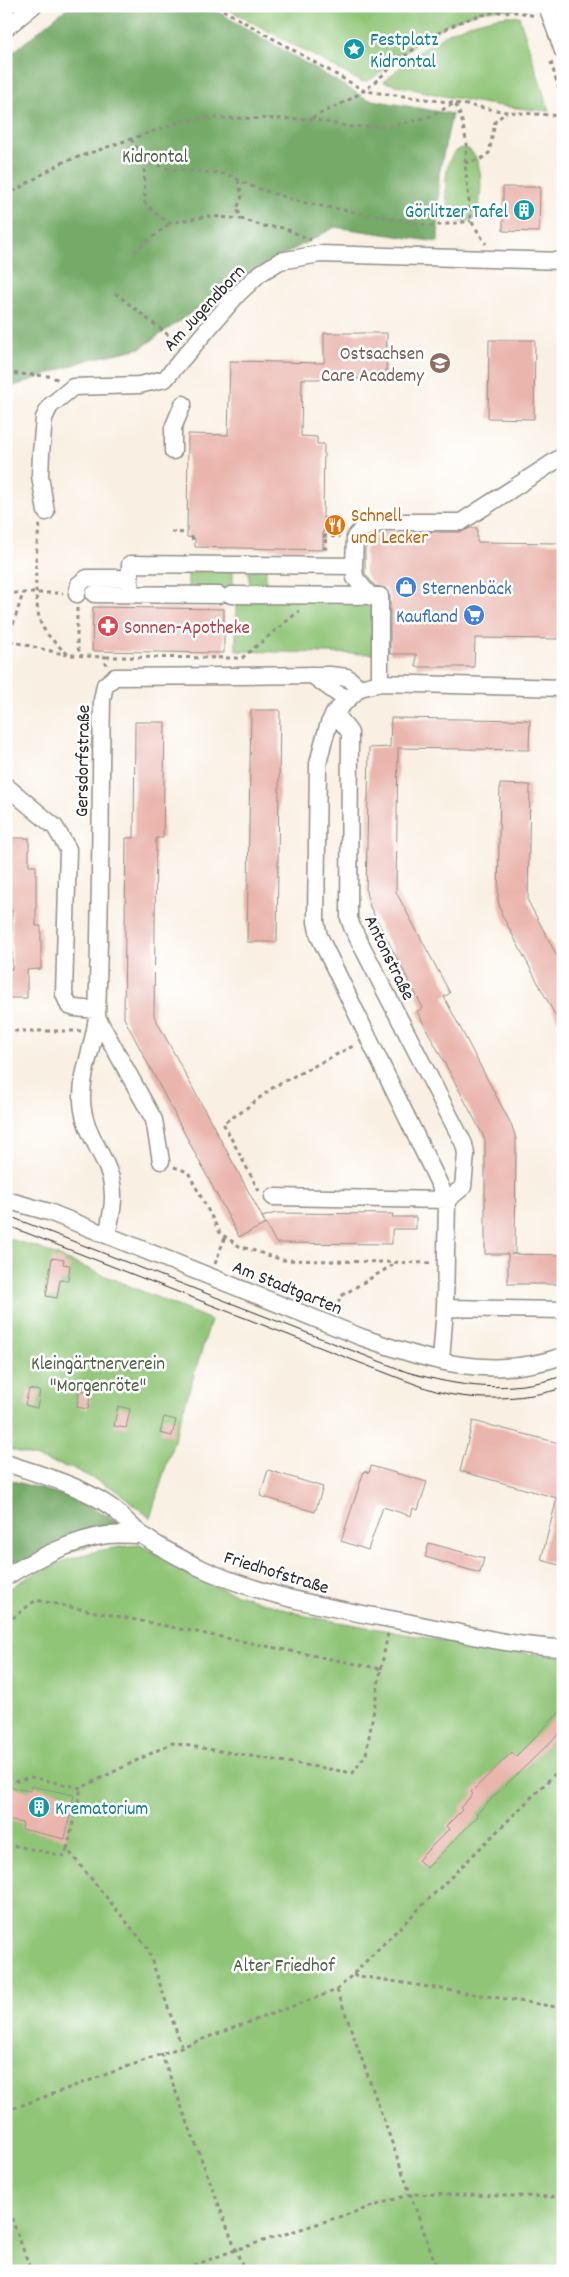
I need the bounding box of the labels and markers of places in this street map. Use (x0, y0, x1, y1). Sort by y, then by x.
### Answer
place label: Festplatz Kidrontal (370, 28, 438, 77)
place icon: Festplatz Kidrontal (342, 37, 366, 61)
building icon: Görlitzer Tafel (512, 198, 536, 222)
place label: Görlitzer Tafel (405, 200, 508, 227)
place label: Ostsachsen Care Academy (321, 342, 424, 391)
school or university icon: Ostsachsen Care Academy (428, 351, 452, 375)
place label: Schnell und Lecker (351, 504, 428, 553)
restaurant icon: Schnell und Lecker (323, 513, 347, 537)
shop icon: Sternenbäck (394, 575, 418, 599)
place label: Sternenbäck (422, 577, 512, 604)
supermarket icon: Kaufland (462, 603, 486, 627)
place label: Kaufland (396, 605, 458, 632)
pharmacy icon: Sonnen-Apotheke (96, 614, 120, 638)
place label: Sonnen-Apotheke (124, 616, 250, 643)
building icon: Krematorium (27, 1795, 51, 1819)
place label: Krematorium (55, 1797, 148, 1824)

